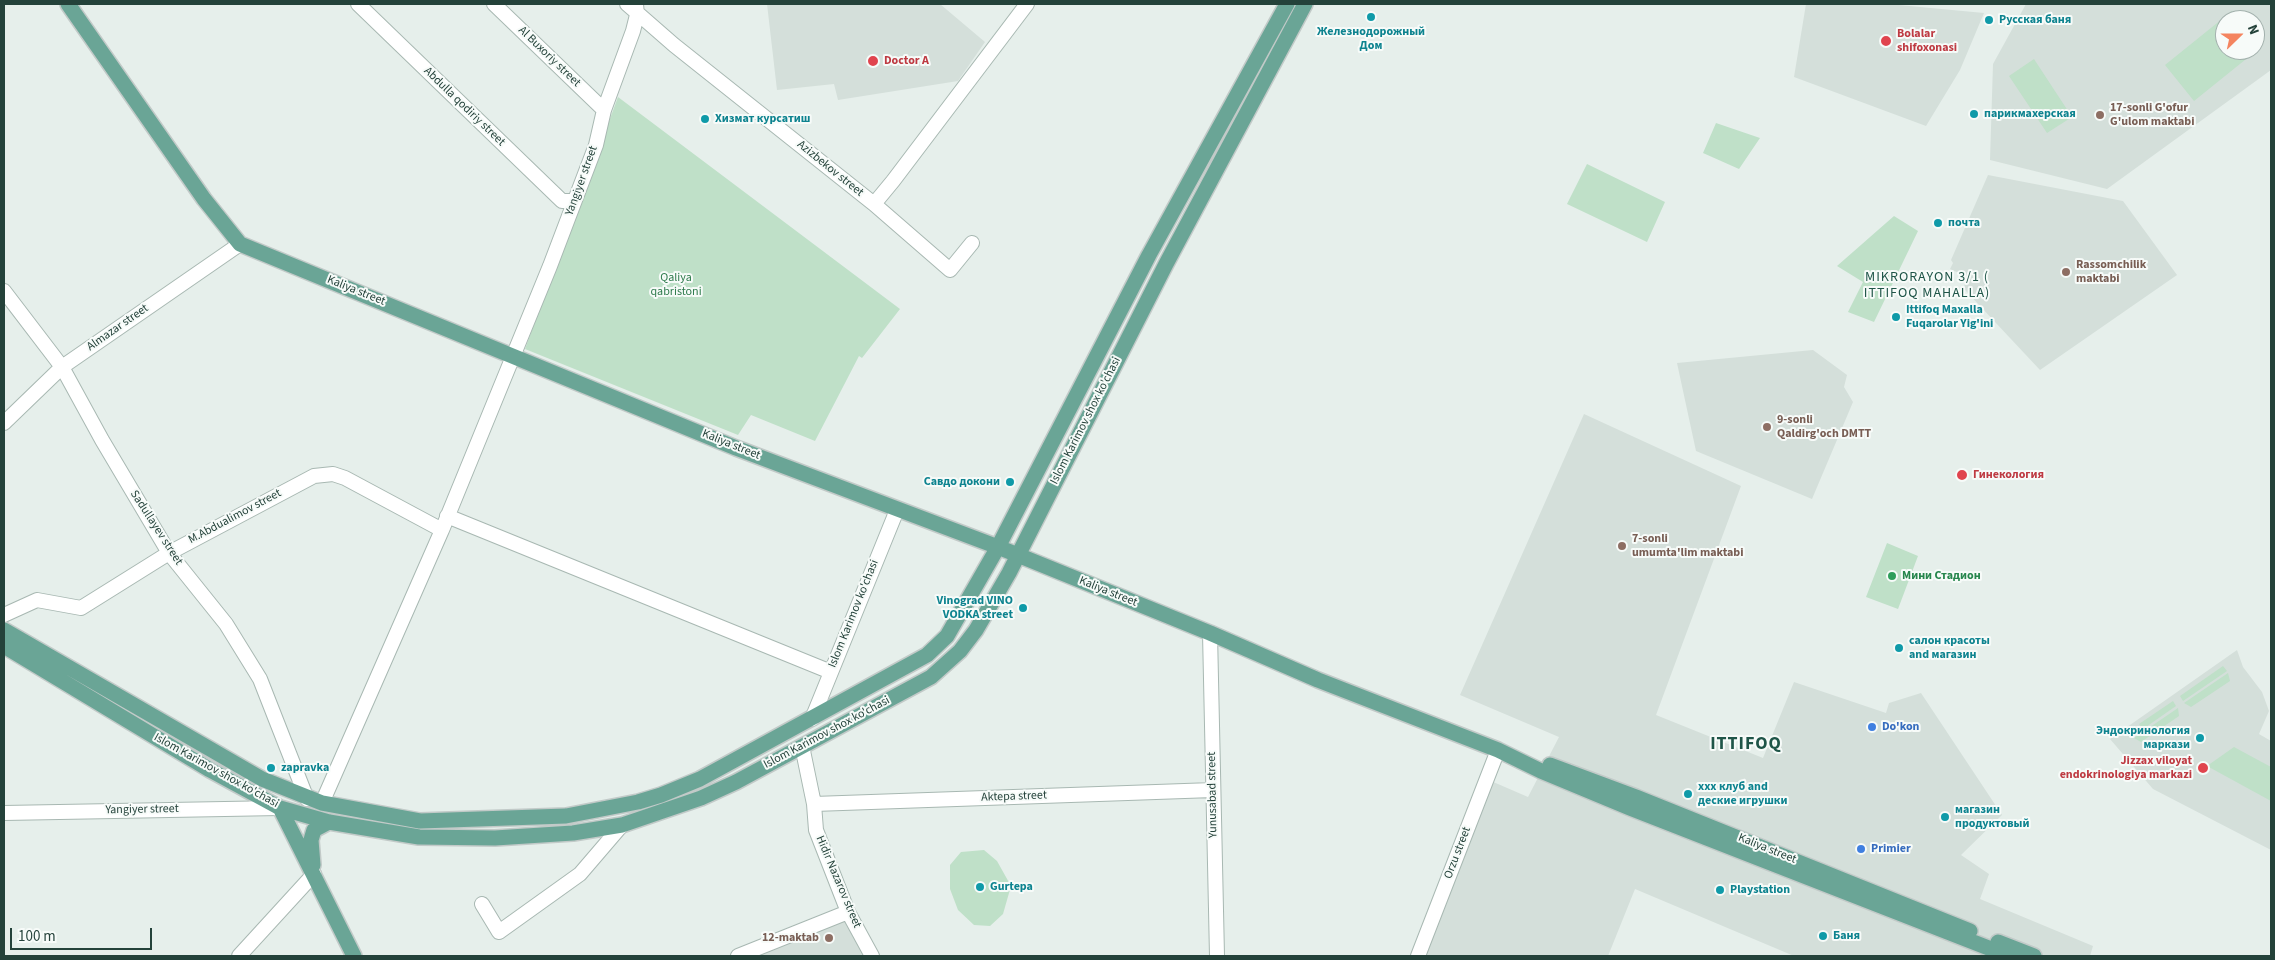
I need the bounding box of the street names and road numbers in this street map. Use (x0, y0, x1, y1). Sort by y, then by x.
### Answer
street label: Al Buxoriy street (515, 24, 583, 90)
street label: Abdulla qodiriy street (420, 64, 508, 150)
street label: Azizbekov street (794, 138, 866, 200)
street label: Yangiyer street (563, 144, 601, 218)
street label: Kaliya street (325, 273, 387, 309)
street label: Almazar street (84, 302, 152, 354)
street label: Islom Karimov shox ko'chasi (1048, 355, 1124, 487)
street label: Kaliya street (700, 427, 762, 463)
street label: M.Abdualimov street (186, 486, 284, 548)
street label: Sadullayev street (127, 488, 185, 568)
street label: Islom Karimov ko'chasi (826, 558, 882, 670)
street label: Kaliya street (1077, 574, 1139, 610)
street label: Islom Karimov shox ko'chasi (761, 694, 893, 772)
street label: Islom Karimov shox ko'chasi (151, 731, 281, 811)
street label: Yunusabad street (1205, 752, 1221, 838)
street label: Aktepa street (981, 789, 1047, 805)
street label: Yangiyer street (105, 802, 179, 818)
street label: Orzu street (1441, 825, 1475, 881)
street label: Kaliya street (1736, 831, 1798, 867)
street label: Hidir Nazarov street (812, 834, 864, 930)

